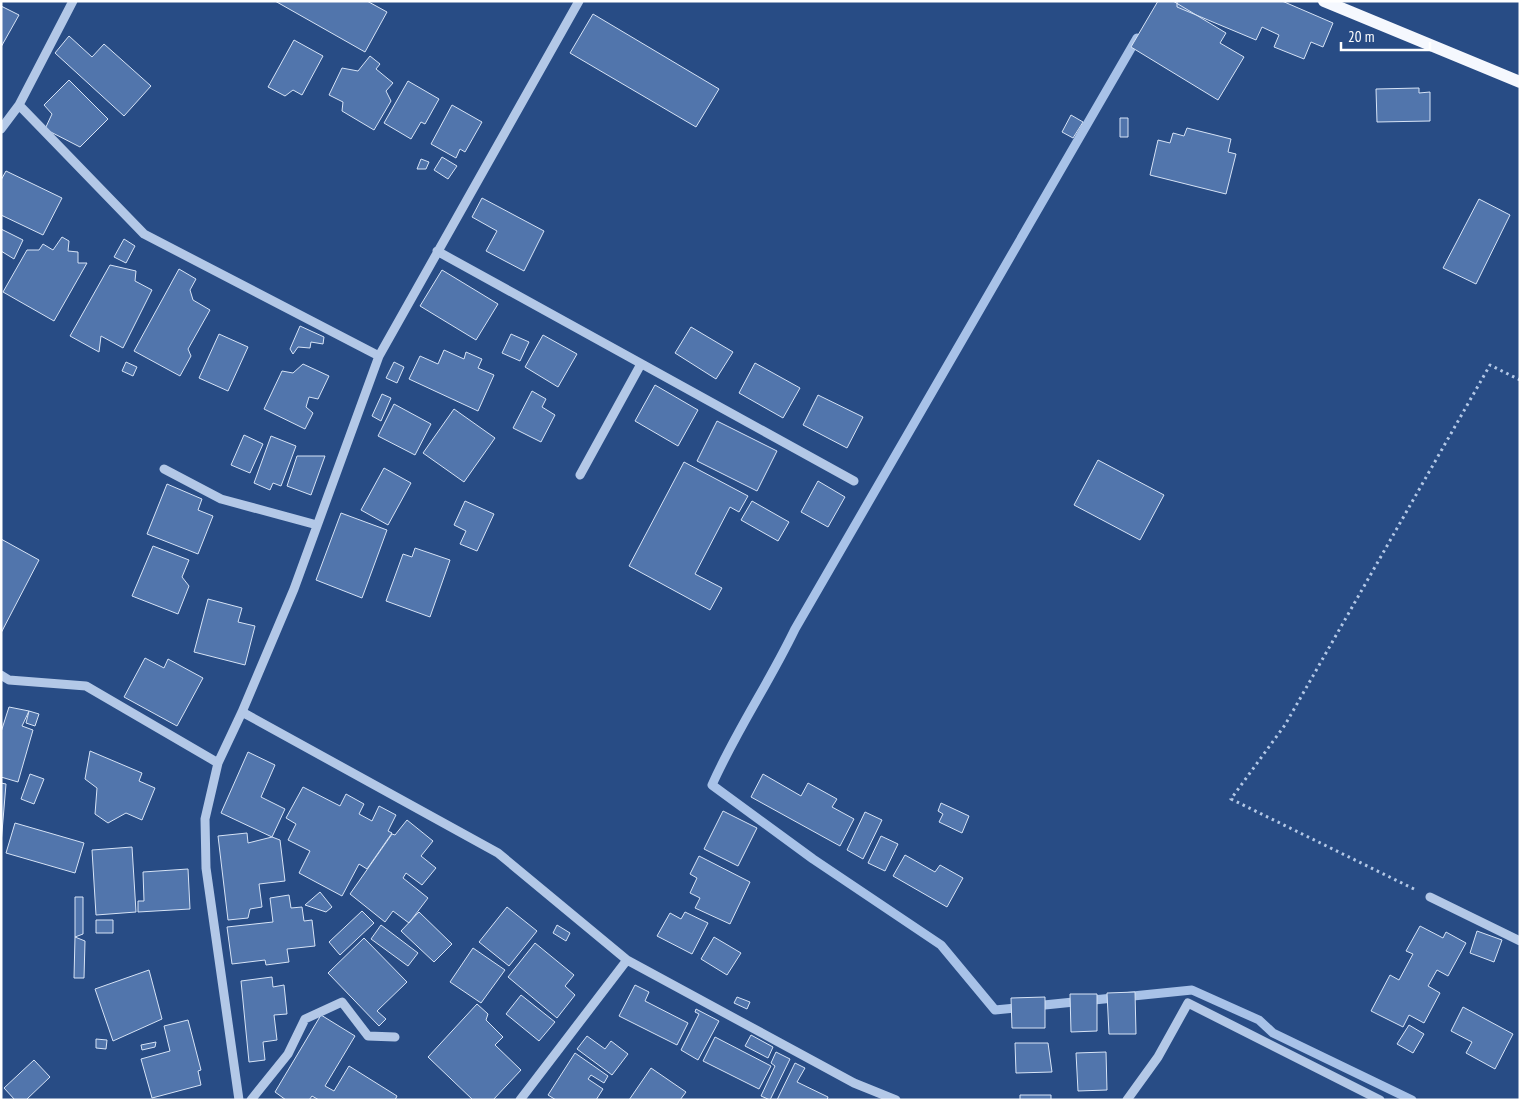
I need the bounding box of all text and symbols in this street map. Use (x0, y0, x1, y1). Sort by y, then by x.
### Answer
scale bar (1341, 20, 1430, 52)
text: 20 m (1348, 27, 1374, 46)

